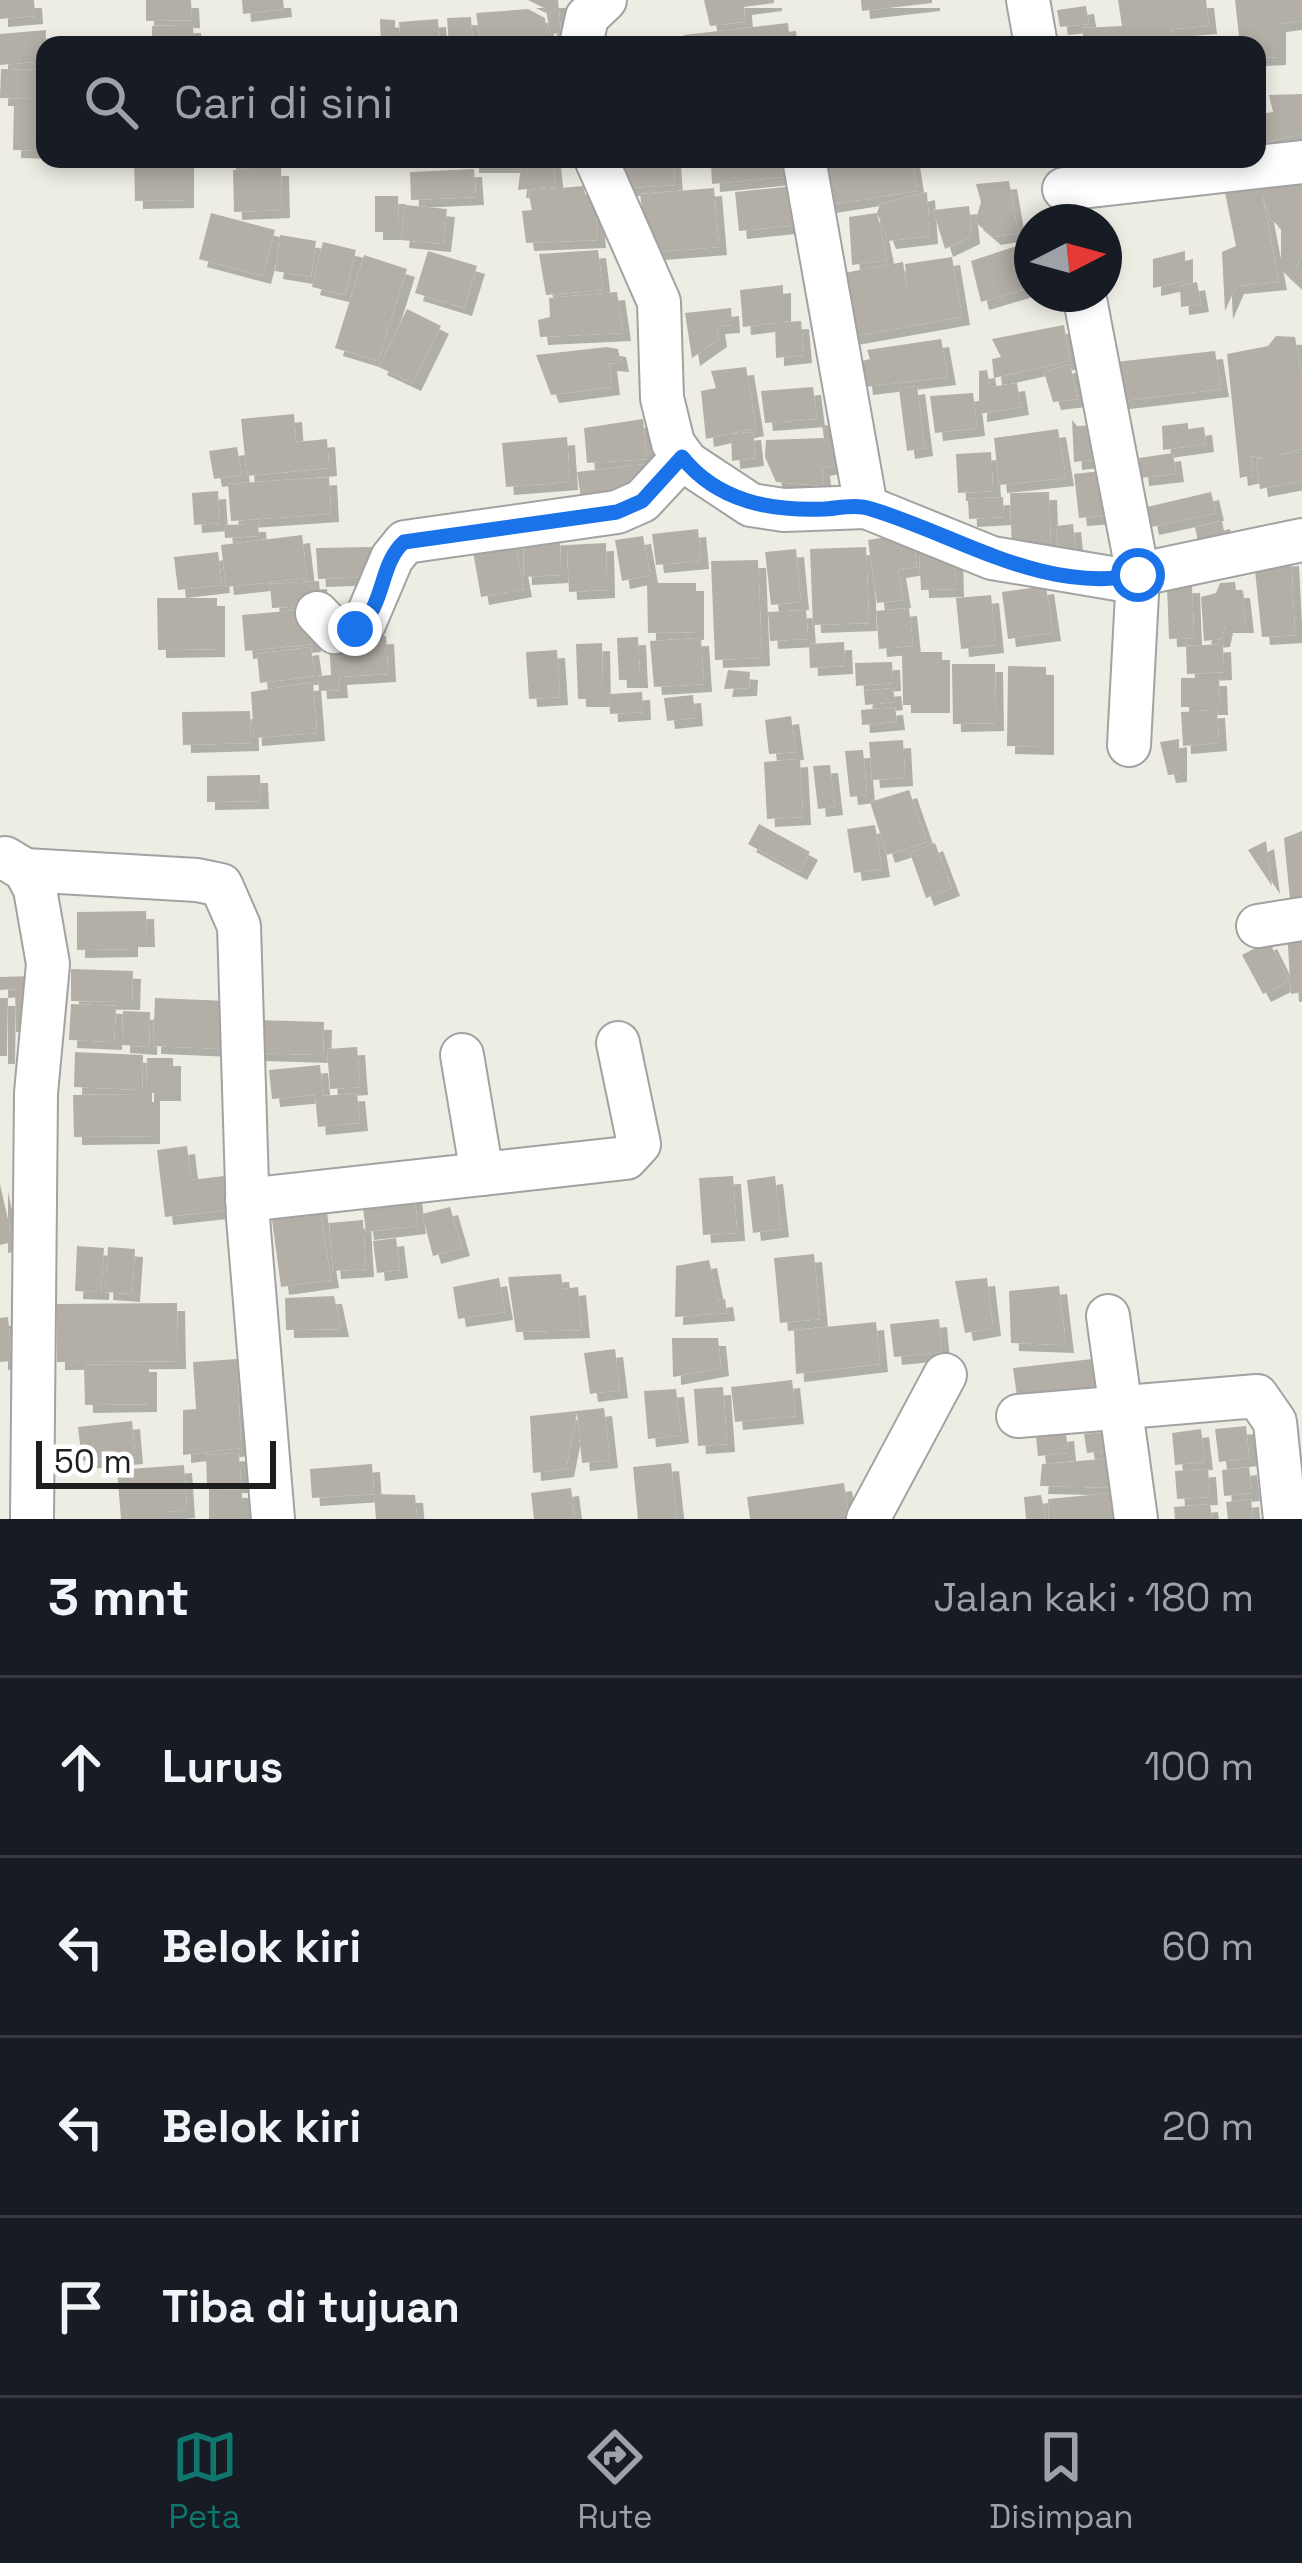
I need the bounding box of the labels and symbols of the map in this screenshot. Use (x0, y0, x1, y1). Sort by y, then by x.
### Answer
north arrow (1014, 204, 1122, 312)
route start (1111, 548, 1165, 602)
route end (328, 602, 382, 656)
scale bar (36, 1435, 276, 1488)

